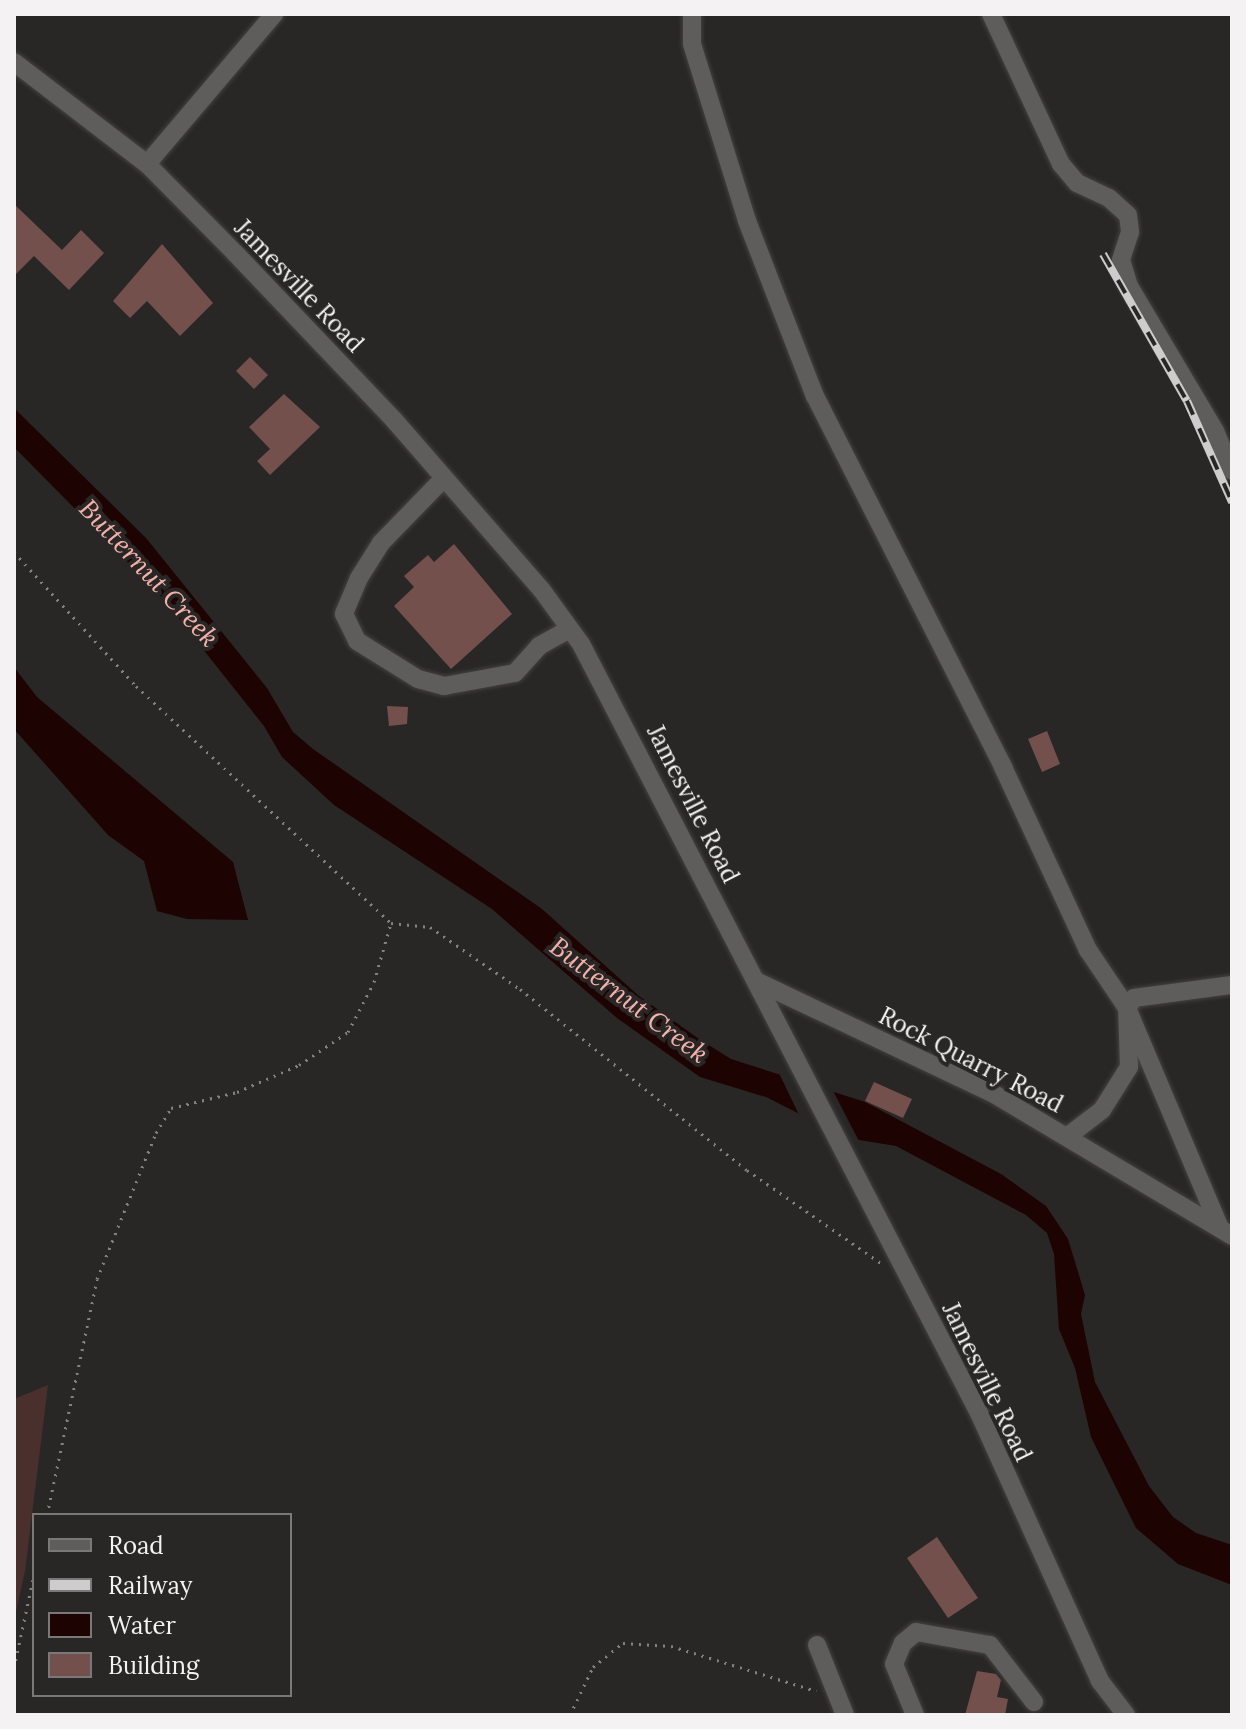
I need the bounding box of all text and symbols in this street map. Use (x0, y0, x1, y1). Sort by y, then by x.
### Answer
street label: Jamesville Road (228, 214, 370, 358)
water label: Butternut Creek (73, 493, 225, 653)
street label: Jamesville Road (641, 720, 745, 888)
water label: Butternut Creek (544, 930, 714, 1070)
street label: Rock Quarry Road (874, 1001, 1068, 1119)
street label: Jamesville Road (936, 1298, 1038, 1466)
legend (32, 1513, 292, 1697)
text: Road (108, 1530, 164, 1561)
text: Railway (108, 1570, 192, 1601)
text: Water (108, 1610, 176, 1641)
text: Building (108, 1650, 199, 1681)

